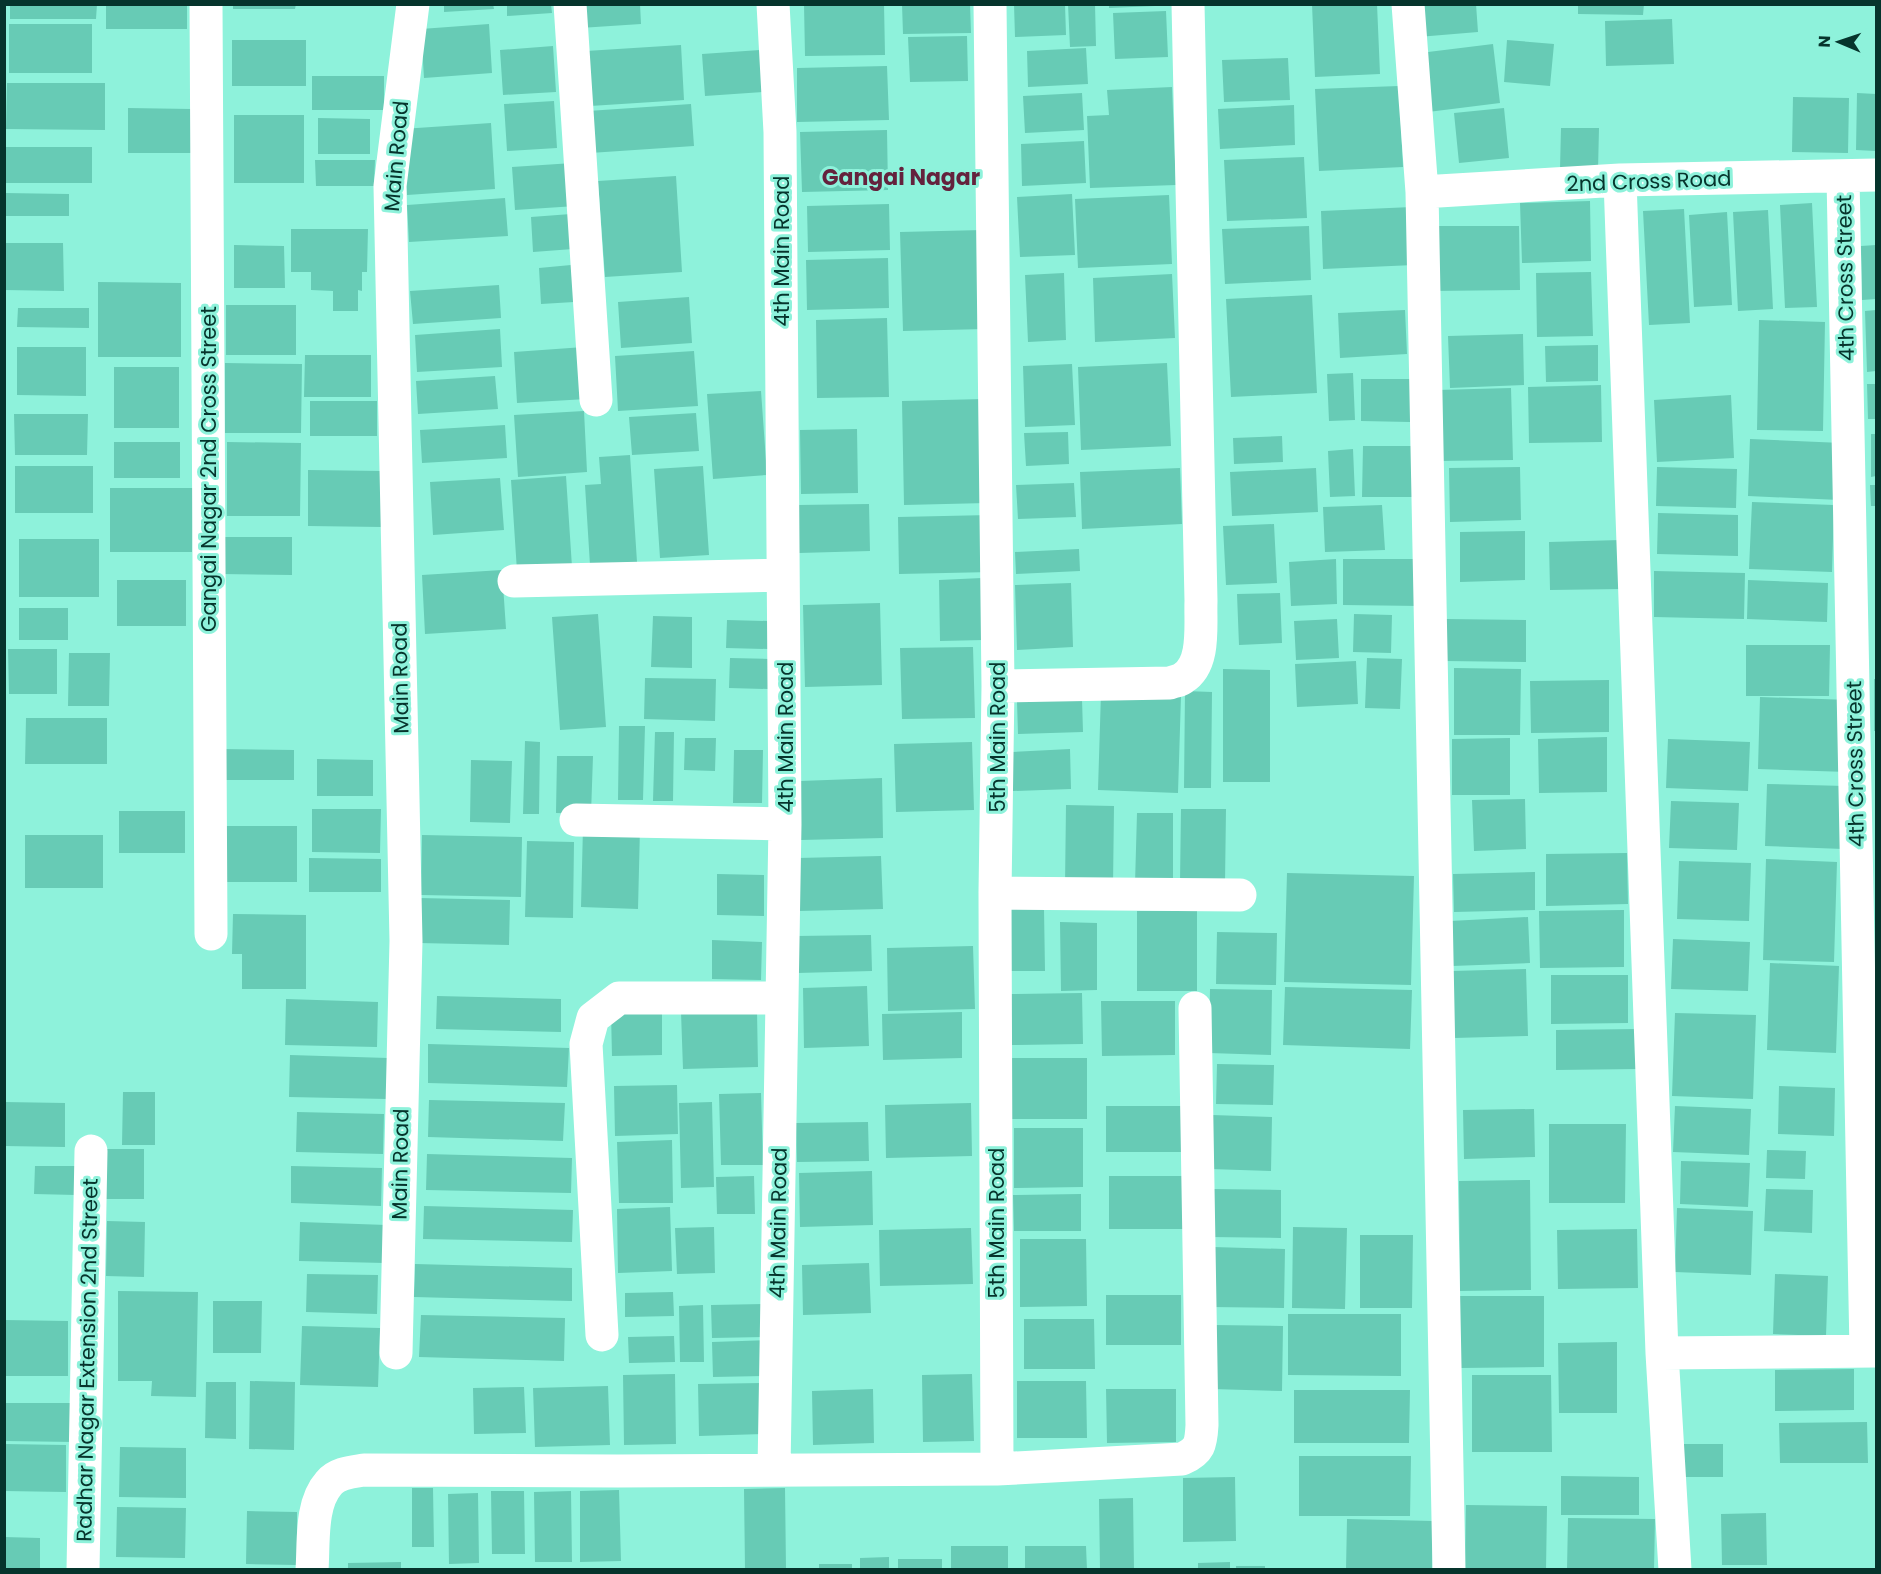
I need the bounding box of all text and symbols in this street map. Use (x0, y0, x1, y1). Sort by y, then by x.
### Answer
north arrow (1809, 12, 1869, 72)
text: N (1813, 35, 1836, 48)
street label: Main Road (377, 99, 415, 213)
district label: Gangai Nagar (822, 162, 980, 193)
street label: 2nd Cross Road (1566, 164, 1732, 198)
street label: 4th Main Road (767, 176, 796, 327)
street label: 4th Cross Street (1829, 195, 1861, 361)
street label: Gangai Nagar 2nd Cross Street (194, 306, 223, 632)
street label: Main Road (385, 622, 415, 734)
street label: 4th Main Road (771, 662, 800, 813)
street label: 5th Main Road (983, 662, 1012, 812)
street label: 4th Cross Street (1839, 681, 1871, 847)
street label: Main Road (385, 1108, 415, 1220)
street label: 4th Main Road (762, 1147, 794, 1299)
street label: 5th Main Road (982, 1148, 1011, 1298)
street label: Radhar Nagar Extension 2nd Street (69, 1178, 105, 1542)

